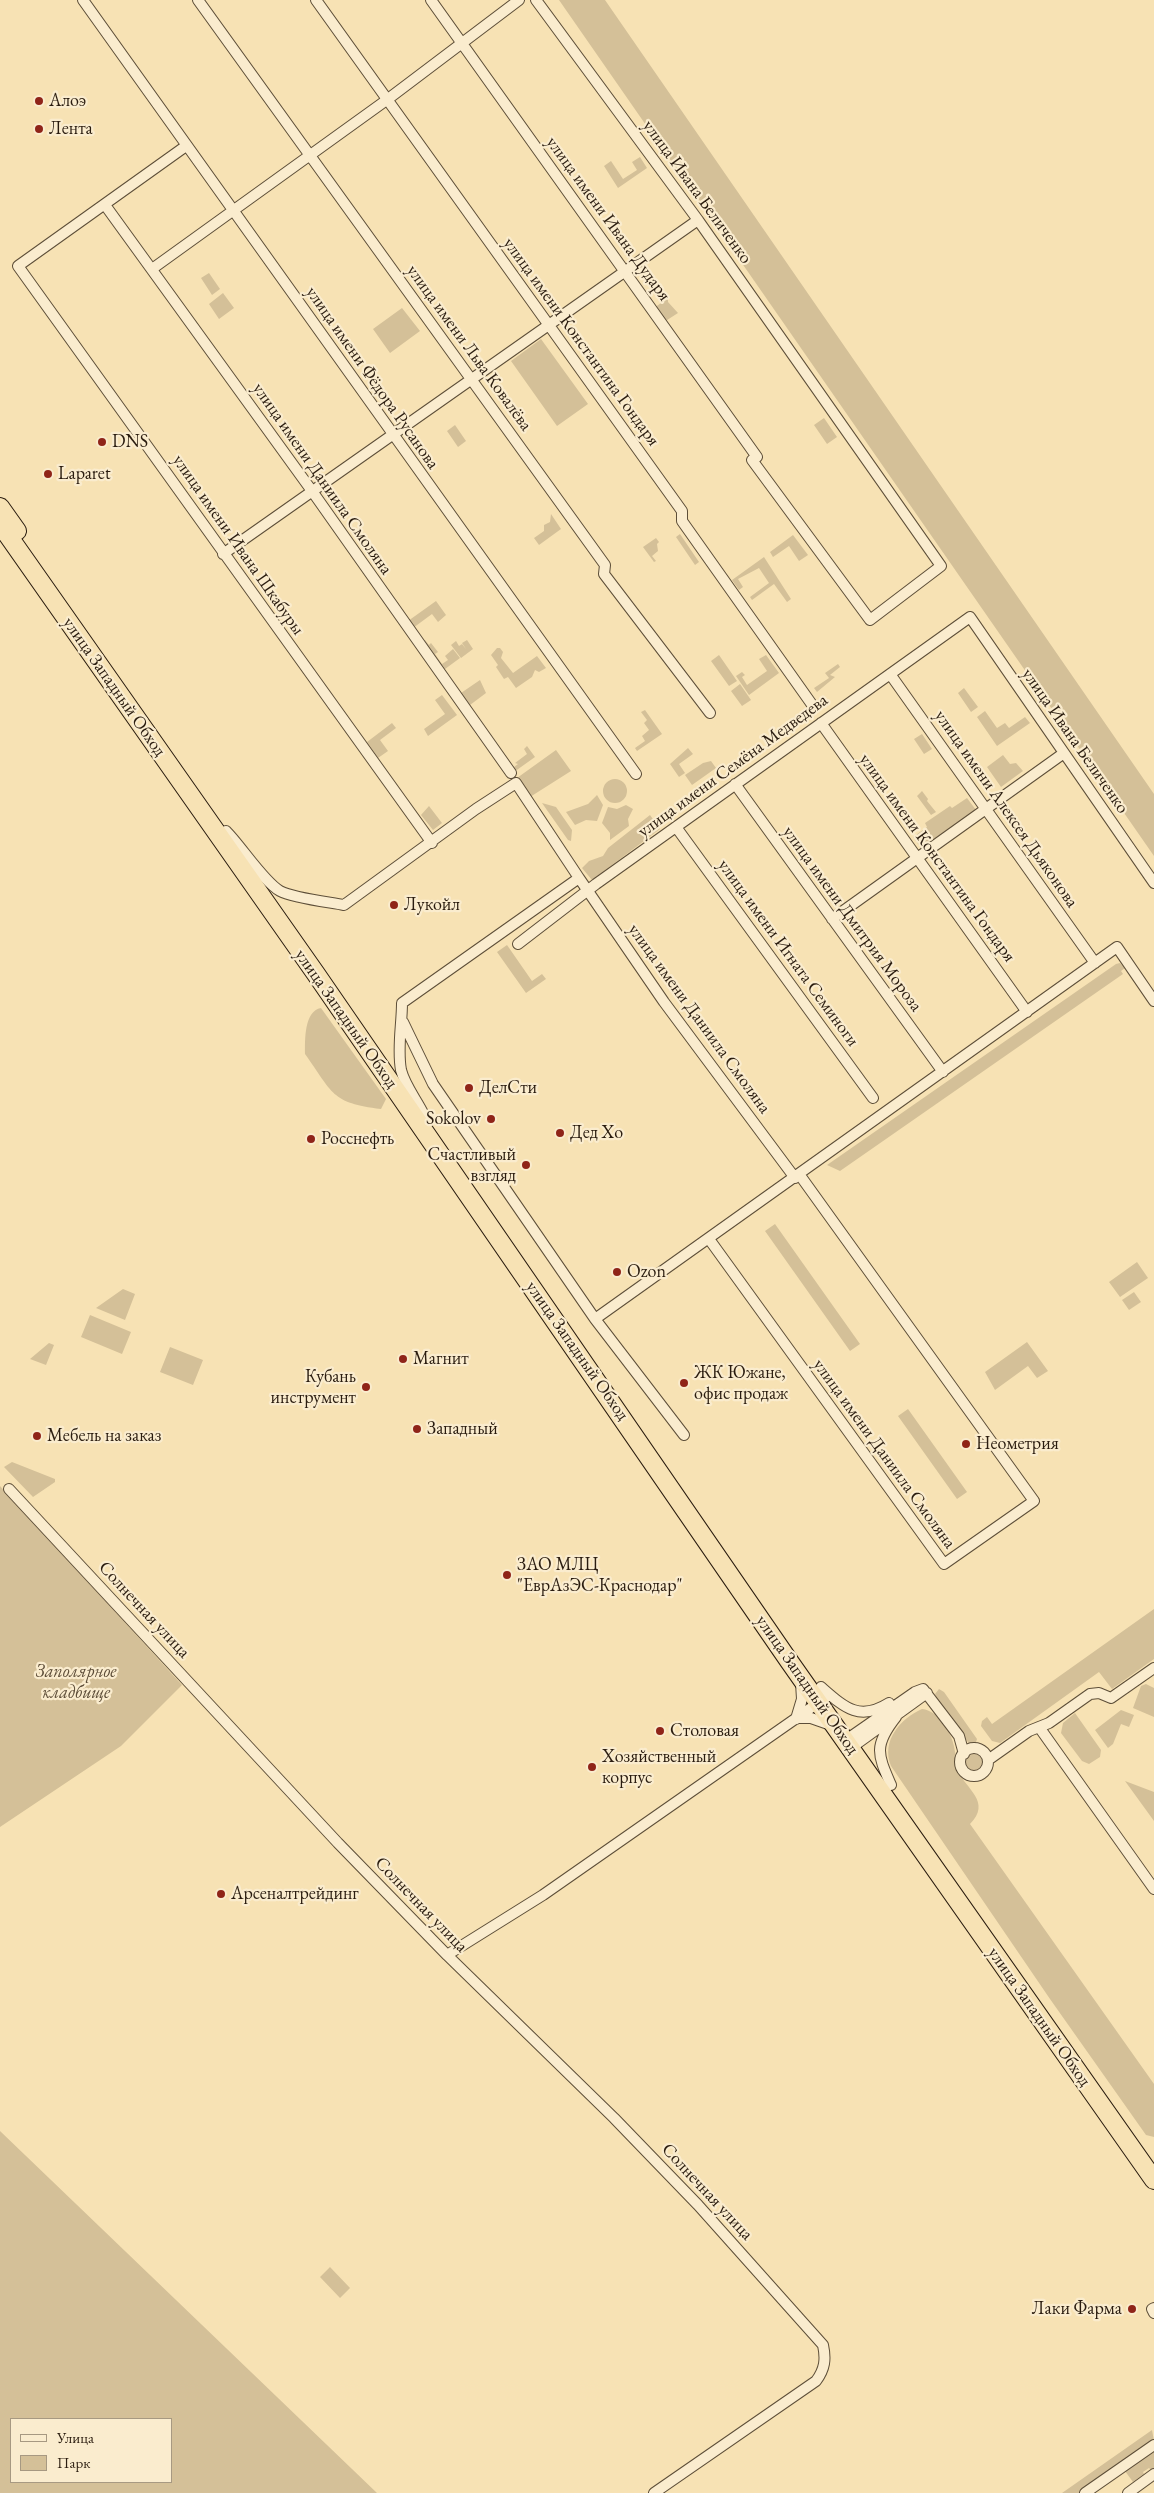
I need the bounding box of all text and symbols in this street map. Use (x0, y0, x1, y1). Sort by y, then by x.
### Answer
place label: Алоэ (49, 90, 86, 112)
marker: Алоэ (33, 95, 45, 107)
street label: улица Ивана Беличенко (638, 116, 756, 268)
place label: Лента (49, 118, 93, 140)
marker: Лента (33, 123, 45, 135)
street label: улица имени Ивана Дударя (541, 133, 675, 305)
street label: улица имени Константина Гондаря (498, 234, 664, 450)
street label: улица имени Льва Ковалёва (402, 261, 536, 435)
street label: улица имени Фёдора Русанова (301, 282, 443, 474)
street label: улица имени Даниила Смоляна (247, 379, 397, 579)
place label: DNS (112, 431, 148, 453)
marker: DNS (96, 436, 108, 448)
street label: улица имени Ивана Шкабуры (167, 451, 309, 639)
place label: Laparet (58, 463, 111, 485)
marker: Laparet (42, 468, 54, 480)
street label: улица Западный Обход (58, 613, 170, 761)
street label: улица Ивана Беличенко (1017, 664, 1133, 818)
street label: улица имени Семёна Медведева (634, 690, 832, 842)
street label: улица имени Алексея Дьяконова (929, 706, 1083, 912)
street label: улица имени Константина Гондаря (854, 750, 1020, 966)
street label: улица имени Дмитрия Мороза (777, 822, 927, 1016)
street label: улица имени Игната Семиноги (713, 855, 863, 1051)
place label: Лукойл (404, 894, 460, 916)
marker: Лукойл (388, 899, 400, 911)
street label: улица имени Даниила Смоляна (623, 920, 775, 1118)
street label: улица Западный Обход (290, 945, 402, 1093)
place label: ДелСти (479, 1077, 537, 1099)
marker: ДелСти (463, 1082, 475, 1094)
place label: Sokolov (426, 1108, 481, 1130)
marker: Sokolov (485, 1113, 497, 1125)
place label: Дед Хо (570, 1122, 623, 1144)
marker: Дед Хо (554, 1127, 566, 1139)
place label: Росснефть (321, 1128, 394, 1150)
marker: Росснефть (305, 1133, 317, 1145)
place label: Счастливый взгляд (427, 1144, 516, 1186)
marker: Счастливый взгляд (520, 1159, 532, 1171)
place label: Ozon (627, 1261, 666, 1283)
marker: Ozon (611, 1266, 623, 1278)
street label: улица Западный Обход (521, 1277, 633, 1425)
place label: Магнит (413, 1348, 469, 1370)
marker: Магнит (397, 1353, 409, 1365)
street label: улица имени Даниила Смоляна (808, 1355, 960, 1553)
place label: ЖК Южане, офис продаж (694, 1362, 788, 1405)
place label: Кубань инструмент (271, 1366, 356, 1408)
marker: ЖК Южане, офис продаж (678, 1377, 690, 1389)
marker: Кубань инструмент (360, 1381, 372, 1393)
place label: Западный (427, 1418, 498, 1440)
marker: Западный (411, 1423, 423, 1435)
place label: Мебель на заказ (47, 1425, 161, 1447)
marker: Мебель на заказ (31, 1430, 43, 1442)
place label: Неометрия (976, 1433, 1059, 1455)
marker: Неометрия (960, 1438, 972, 1450)
place label: ЗАО МЛЦ "ЕврАзЭС-Краснодар" (517, 1554, 682, 1596)
street label: Солнечная улица (94, 1557, 194, 1663)
marker: ЗАО МЛЦ "ЕврАзЭС-Краснодар" (501, 1569, 513, 1581)
street label: улица Западный Обход (751, 1611, 863, 1759)
park label: Заполярное кладбище (36, 1661, 116, 1704)
place label: Столовая (670, 1720, 739, 1742)
marker: Столовая (654, 1725, 666, 1737)
place label: Хозяйственный корпус (602, 1746, 716, 1788)
marker: Хозяйственный корпус (586, 1761, 598, 1773)
street label: Солнечная улица (370, 1853, 472, 1957)
place label: Арсеналтрейдинг (231, 1883, 359, 1905)
marker: Арсеналтрейдинг (215, 1888, 227, 1900)
street label: улица Западный Обход (983, 1943, 1095, 2091)
street label: Солнечная улица (657, 2139, 757, 2245)
place label: Лаки Фарма (1032, 2298, 1122, 2320)
marker: Лаки Фарма (1126, 2303, 1138, 2315)
legend (10, 2418, 172, 2483)
text: Улица (57, 2428, 94, 2447)
text: Парк (57, 2453, 90, 2472)

